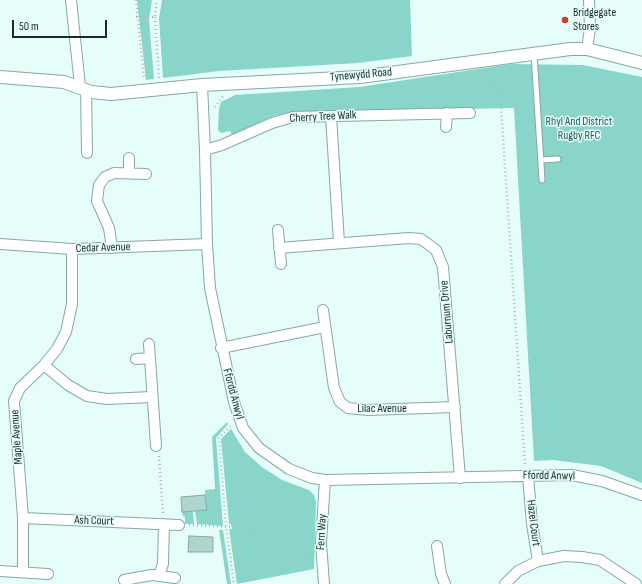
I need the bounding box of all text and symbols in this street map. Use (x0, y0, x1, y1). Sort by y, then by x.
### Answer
place label: Bridgegate Stores (573, 6, 616, 34)
scale bar (14, 12, 109, 38)
marker: Bridgegate Stores (560, 15, 570, 25)
text: 50 m (19, 19, 39, 34)
street label: Tynewydd Road (329, 65, 393, 85)
street label: Cherry Tree Walk (289, 108, 357, 126)
park label: Rhyl And District Rugby RFC (546, 115, 612, 143)
street label: Cedar Avenue (75, 240, 131, 256)
street label: Laburnum Drive (437, 280, 457, 344)
street label: Ffordd Anwyl (219, 367, 247, 421)
street label: Lilac Avenue (357, 402, 407, 416)
street label: Maple Avenue (8, 409, 26, 465)
street label: Ffordd Anwyl (523, 468, 575, 484)
street label: Hazel Court (523, 499, 543, 547)
street label: Ash Court (74, 513, 114, 529)
street label: Fern Way (314, 513, 330, 551)

